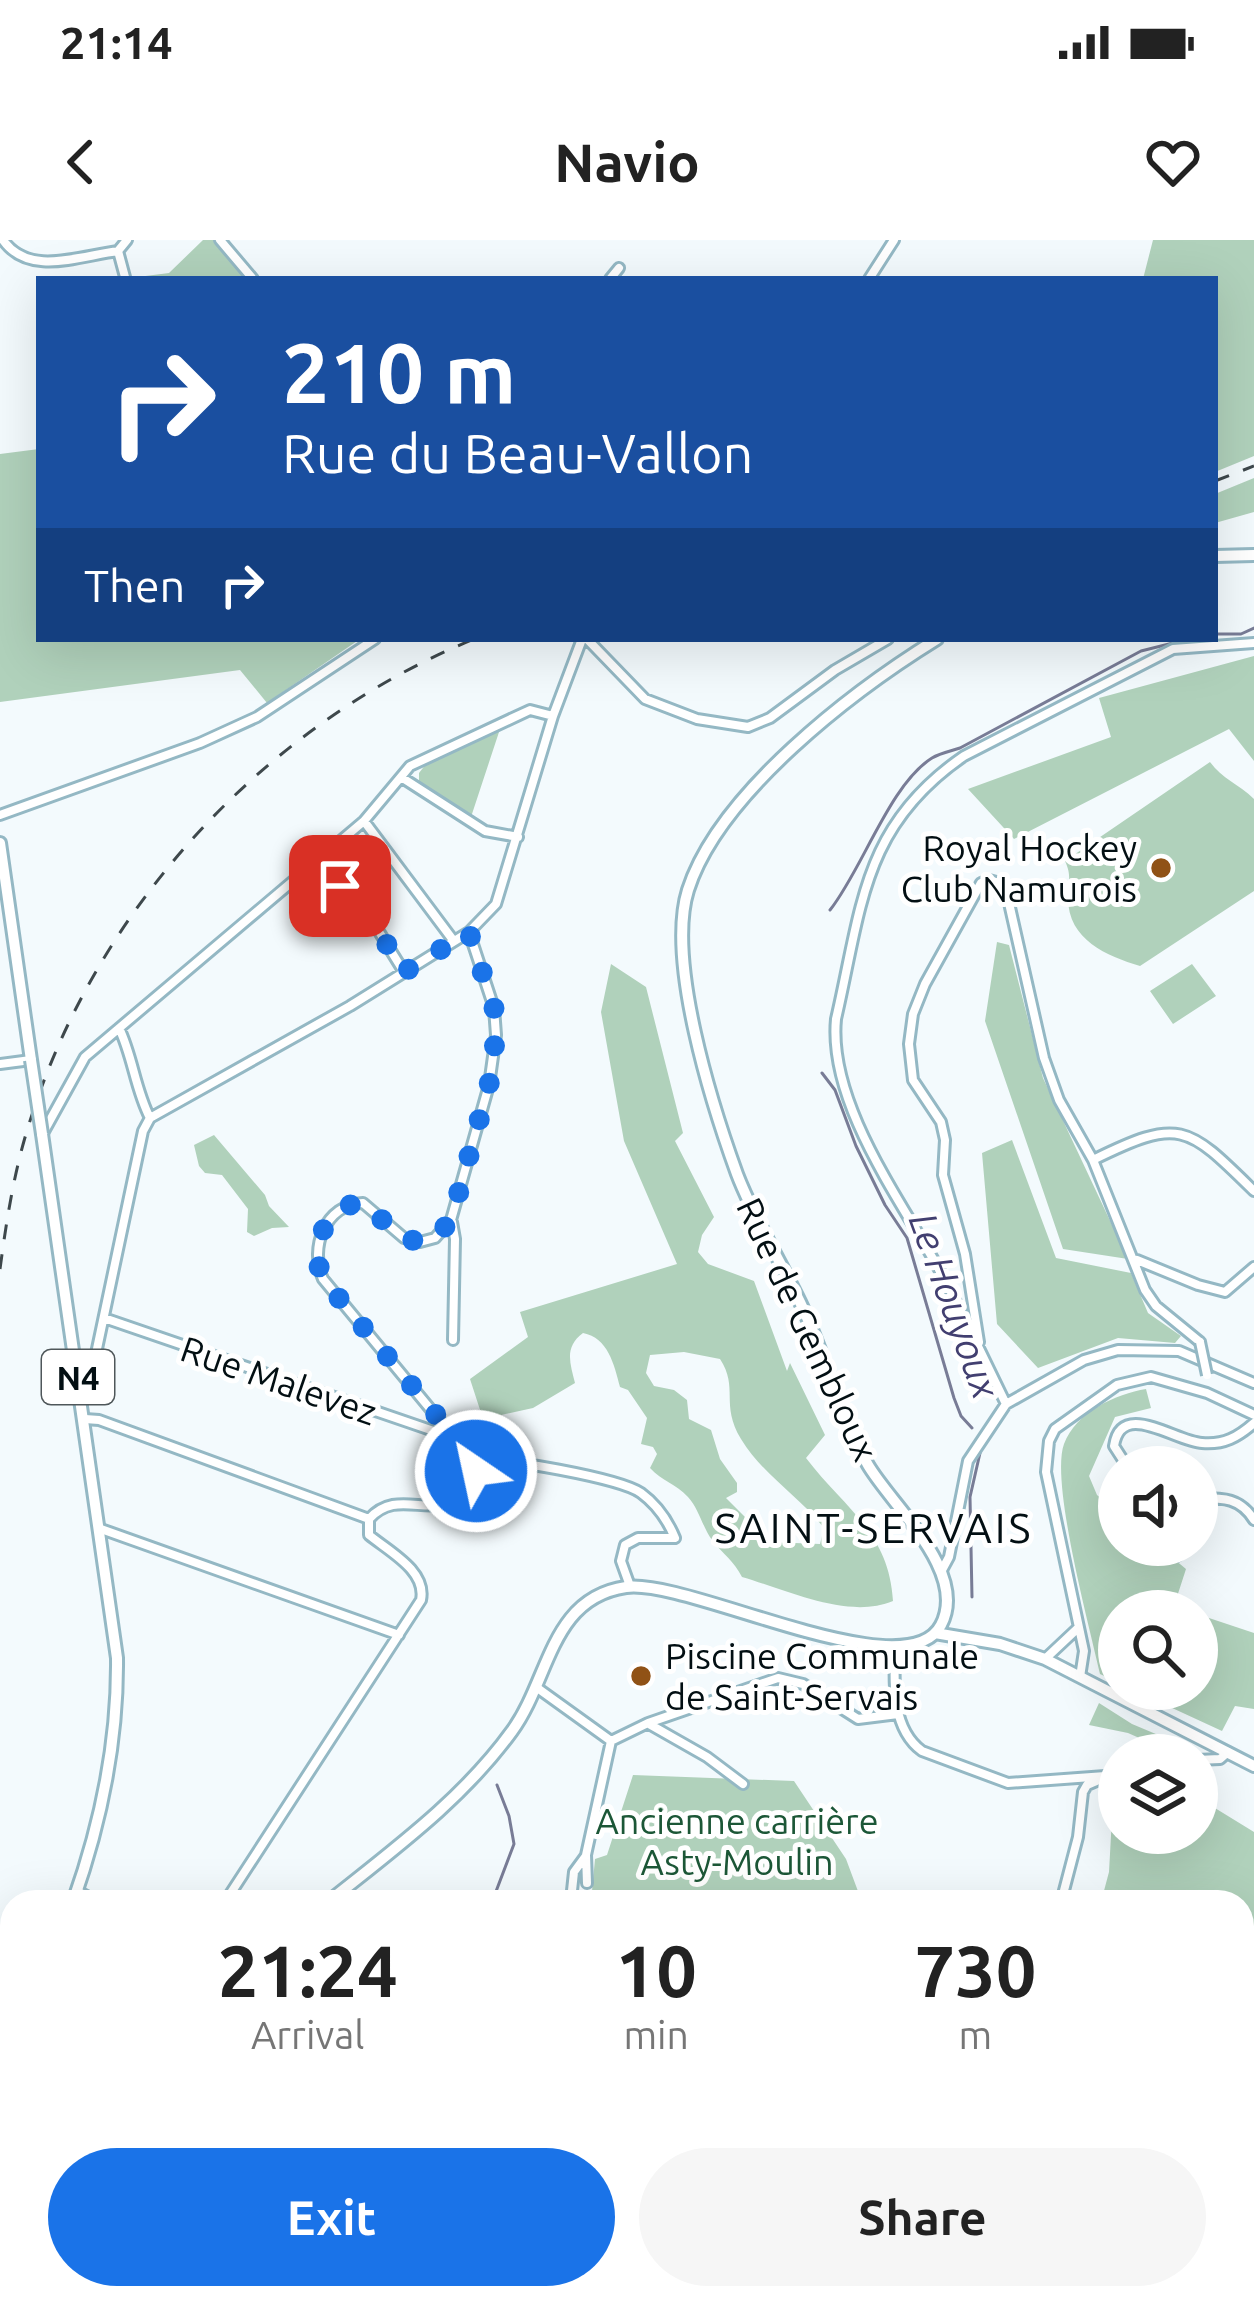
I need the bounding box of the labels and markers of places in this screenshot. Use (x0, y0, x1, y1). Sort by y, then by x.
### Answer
place label: Royal Hockey Club Namurois (901, 827, 1137, 909)
pin (289, 835, 391, 937)
marker: Royal Hockey Club Namurois (1148, 855, 1174, 881)
place label: Piscine Communale de Saint-Servais (665, 1635, 979, 1717)
marker: Piscine Communale de Saint-Servais (628, 1663, 654, 1689)

